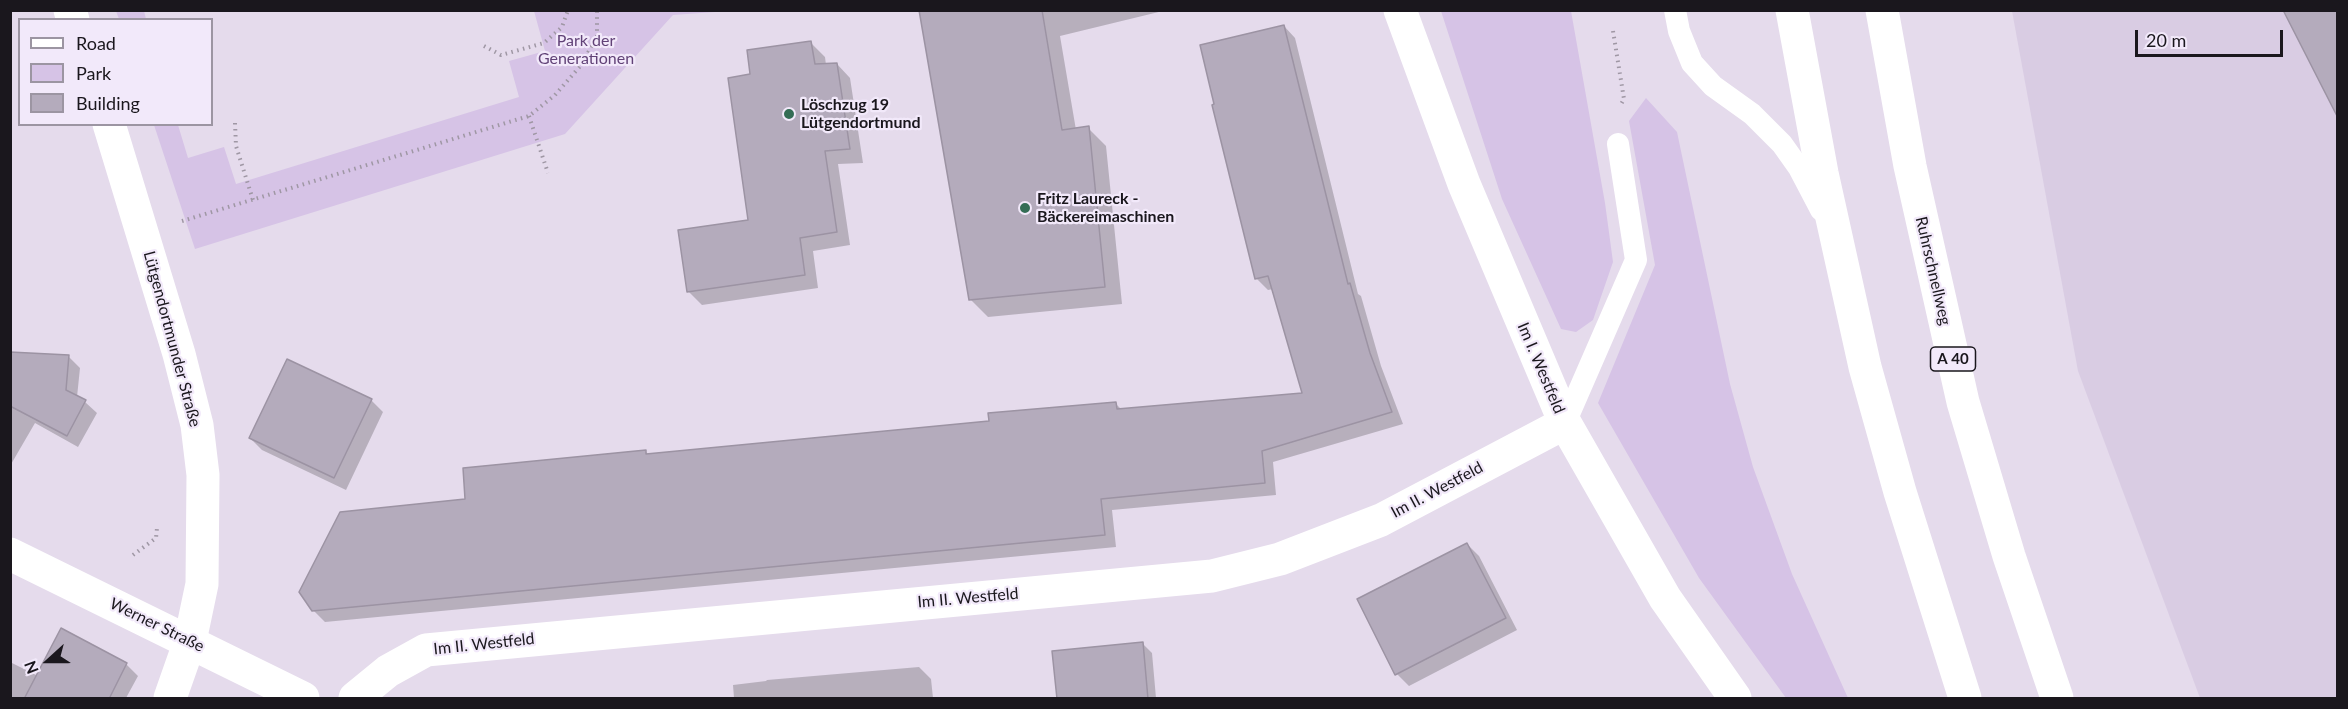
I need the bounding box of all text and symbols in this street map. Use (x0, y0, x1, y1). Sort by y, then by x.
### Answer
legend (18, 18, 213, 126)
scale bar (2138, 18, 2286, 56)
text: 20 m (2146, 29, 2186, 51)
park label: Park der Generationen (538, 31, 634, 69)
text: Road (76, 32, 116, 54)
text: Park (76, 62, 111, 84)
text: Building (76, 92, 140, 114)
place label: Löschzug 19 Lütgendortmund (801, 95, 921, 133)
marker: Löschzug 19 Lütgendortmund (782, 107, 796, 121)
place label: Fritz Laureck - Bäckereimaschinen (1037, 189, 1174, 227)
marker: Fritz Laureck - Bäckereimaschinen (1018, 201, 1032, 215)
street label: Ruhrschnellweg (1911, 215, 1955, 327)
street label: Lütgendortmunder Straße (139, 249, 205, 429)
street label: Im I. Westfeld (1513, 320, 1569, 416)
road number: A 40 (1930, 347, 1976, 371)
street label: Im II. Westfeld (1388, 458, 1486, 522)
street label: Im II. Westfeld (917, 584, 1019, 612)
street label: Werner Straße (107, 594, 207, 656)
street label: Im II. Westfeld (433, 629, 535, 659)
north arrow (18, 631, 78, 691)
text: N (20, 658, 42, 677)

